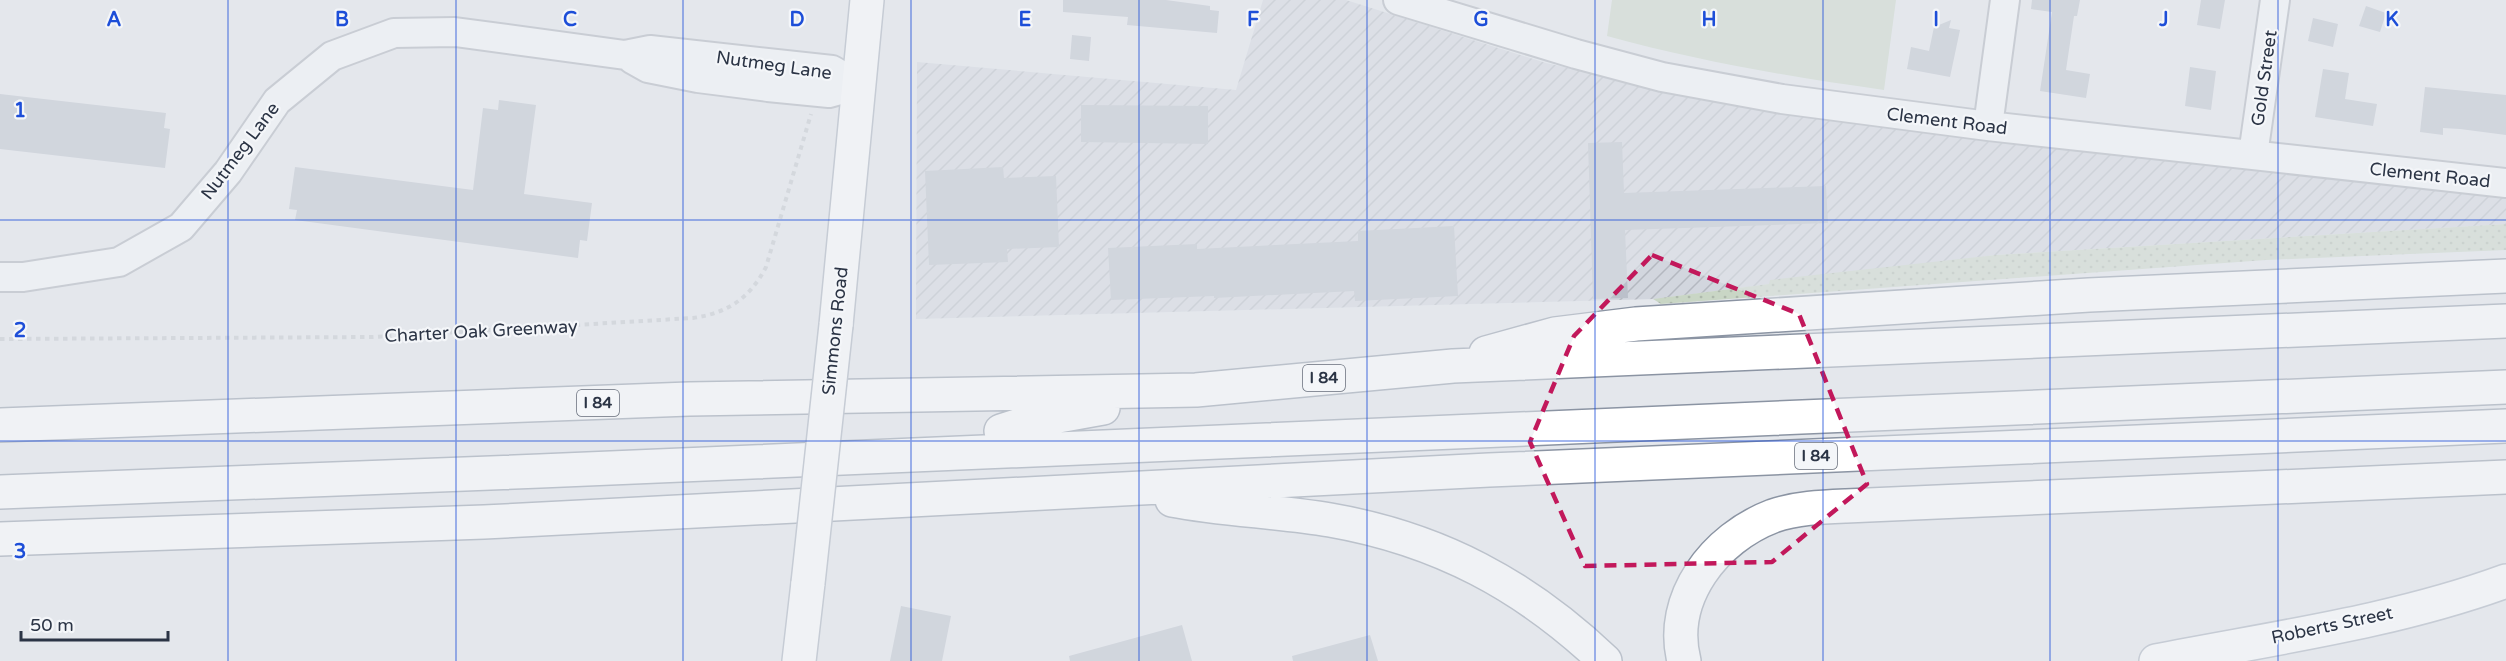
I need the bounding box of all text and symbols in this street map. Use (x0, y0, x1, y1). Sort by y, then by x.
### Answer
text: A (107, 8, 122, 32)
text: B (335, 8, 349, 32)
text: C (563, 8, 577, 32)
text: D (789, 8, 805, 32)
text: E (1019, 8, 1032, 32)
text: F (1247, 8, 1259, 32)
text: G (1473, 8, 1489, 32)
text: H (1701, 8, 1717, 32)
text: I (1933, 8, 1939, 32)
text: J (2158, 8, 2169, 32)
text: K (2385, 8, 2399, 32)
street label: Gold Street (2246, 29, 2282, 127)
street label: Nutmeg Lane (715, 46, 833, 84)
street label: Nutmeg Lane (196, 98, 284, 204)
text: 1 (14, 99, 26, 123)
street label: Clement Road (1885, 103, 2009, 139)
street label: Clement Road (2368, 158, 2492, 192)
street label: Simmons Road (817, 266, 853, 396)
street label: Charter Oak Greenway (384, 315, 578, 347)
text: 2 (14, 319, 26, 343)
road number: I 84 (1303, 365, 1345, 391)
road number: I 84 (577, 390, 619, 416)
road number: I 84 (1795, 443, 1837, 469)
text: 3 (14, 540, 26, 564)
street label: Roberts Street (2269, 601, 2395, 649)
scale bar (21, 604, 168, 642)
text: 50 m (30, 614, 74, 636)

